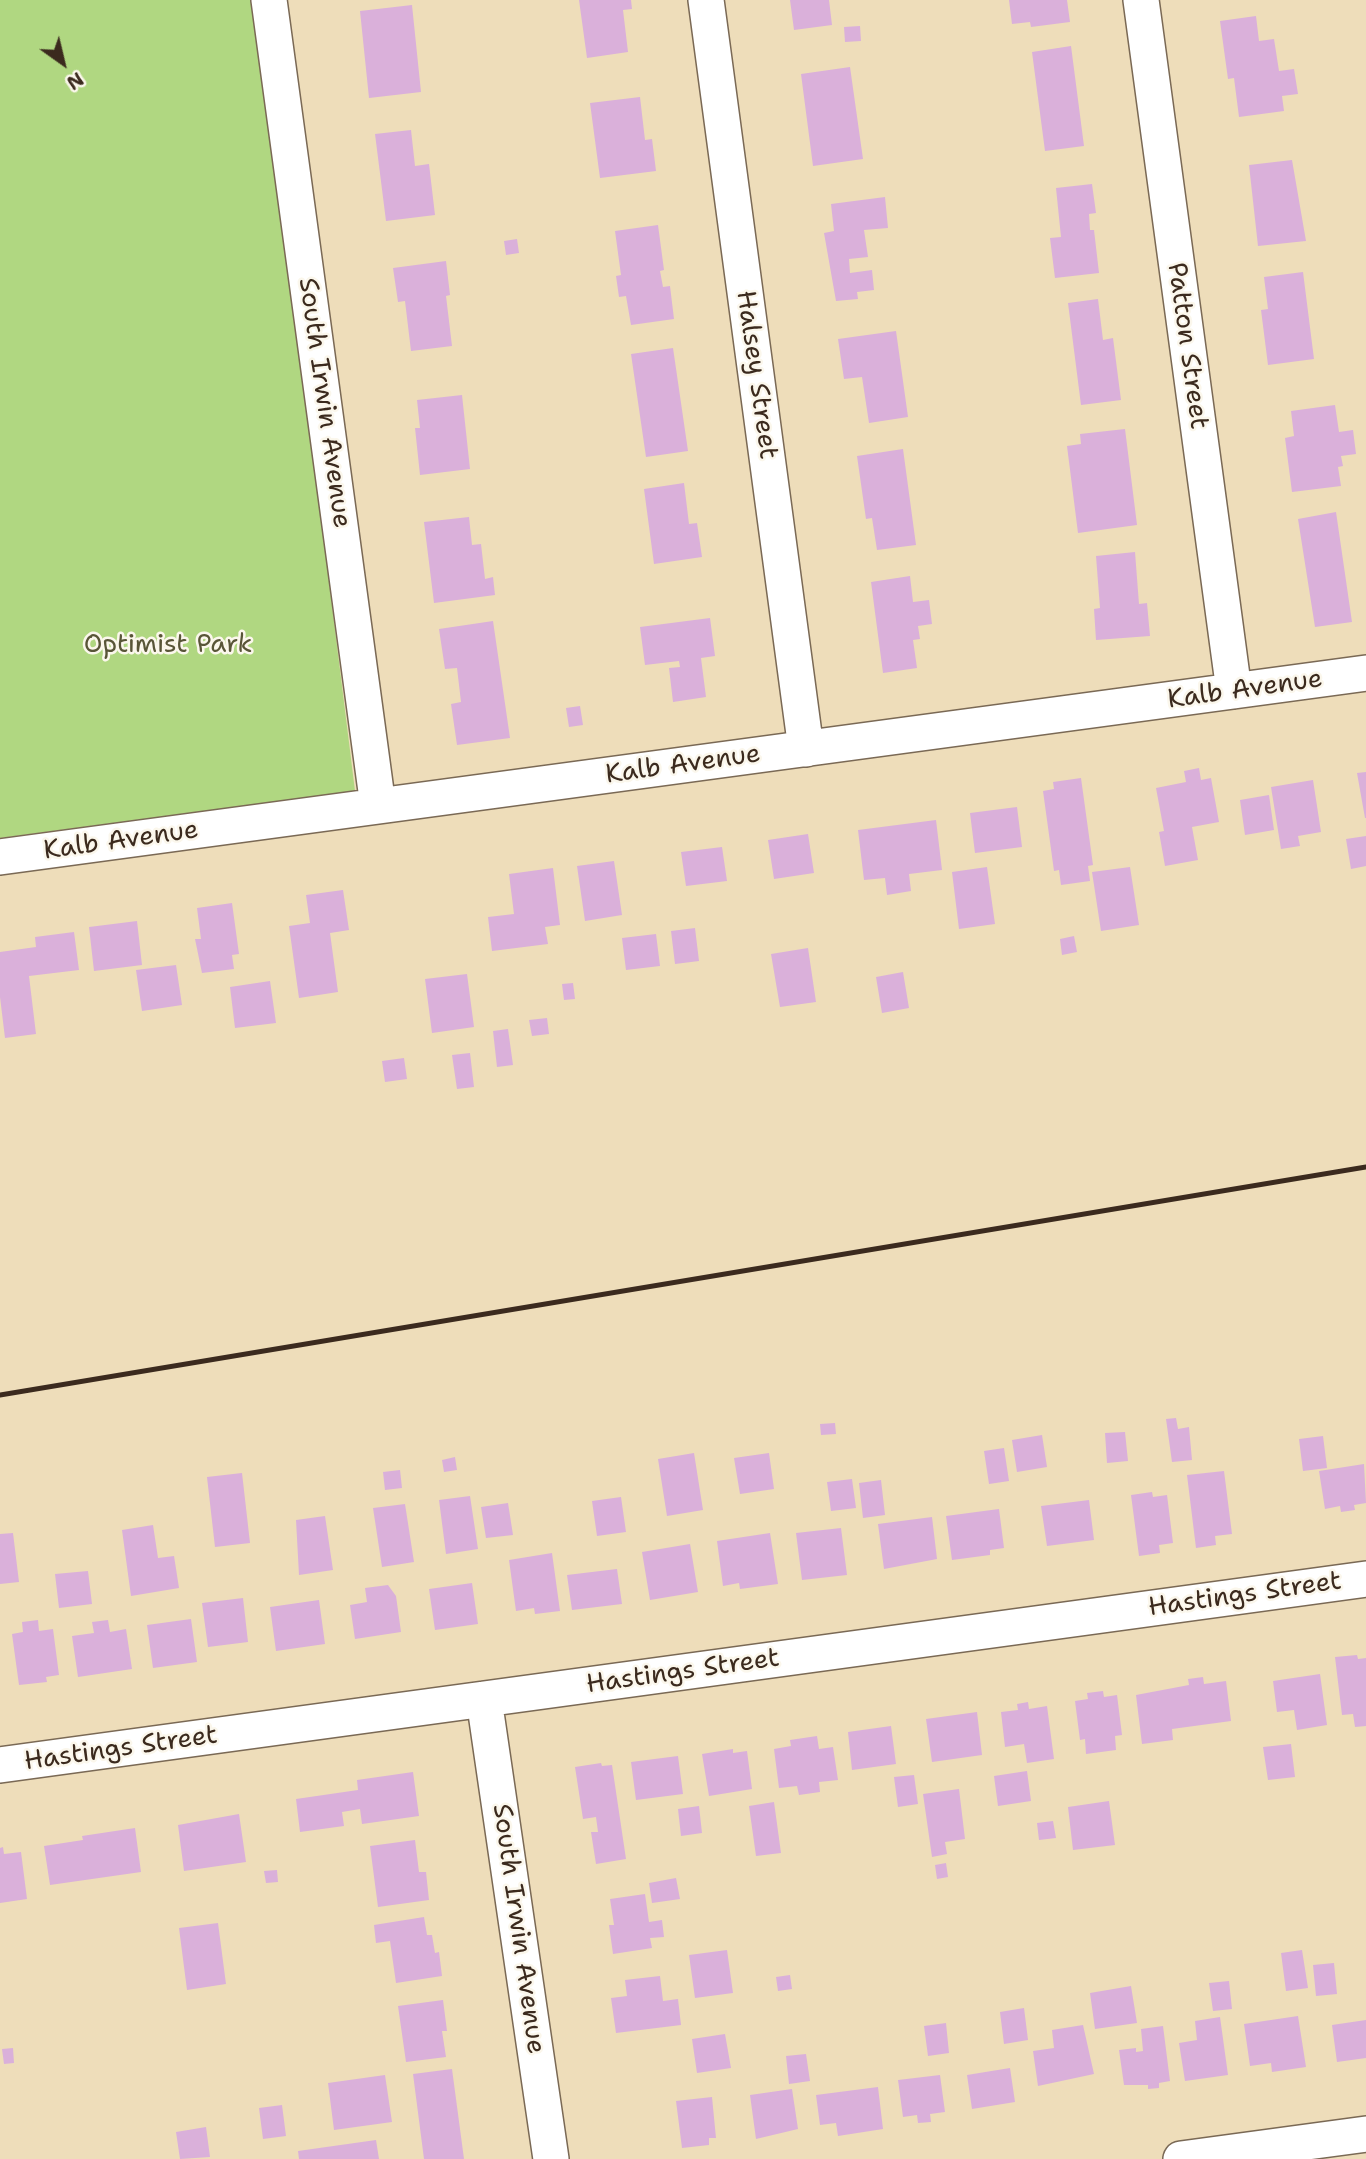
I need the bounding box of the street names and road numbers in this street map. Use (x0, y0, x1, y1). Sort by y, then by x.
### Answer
street label: Patton Street (1160, 261, 1214, 431)
street label: South Irwin Avenue (291, 276, 357, 530)
street label: Halsey Street (729, 289, 783, 461)
street label: Kalb Avenue (1166, 664, 1324, 716)
street label: Kalb Avenue (604, 739, 762, 791)
street label: Kalb Avenue (42, 815, 200, 867)
street label: Hastings Street (1146, 1566, 1344, 1624)
street label: Hastings Street (584, 1643, 782, 1701)
street label: Hastings Street (22, 1720, 220, 1778)
street label: South Irwin Avenue (485, 1802, 551, 2056)

